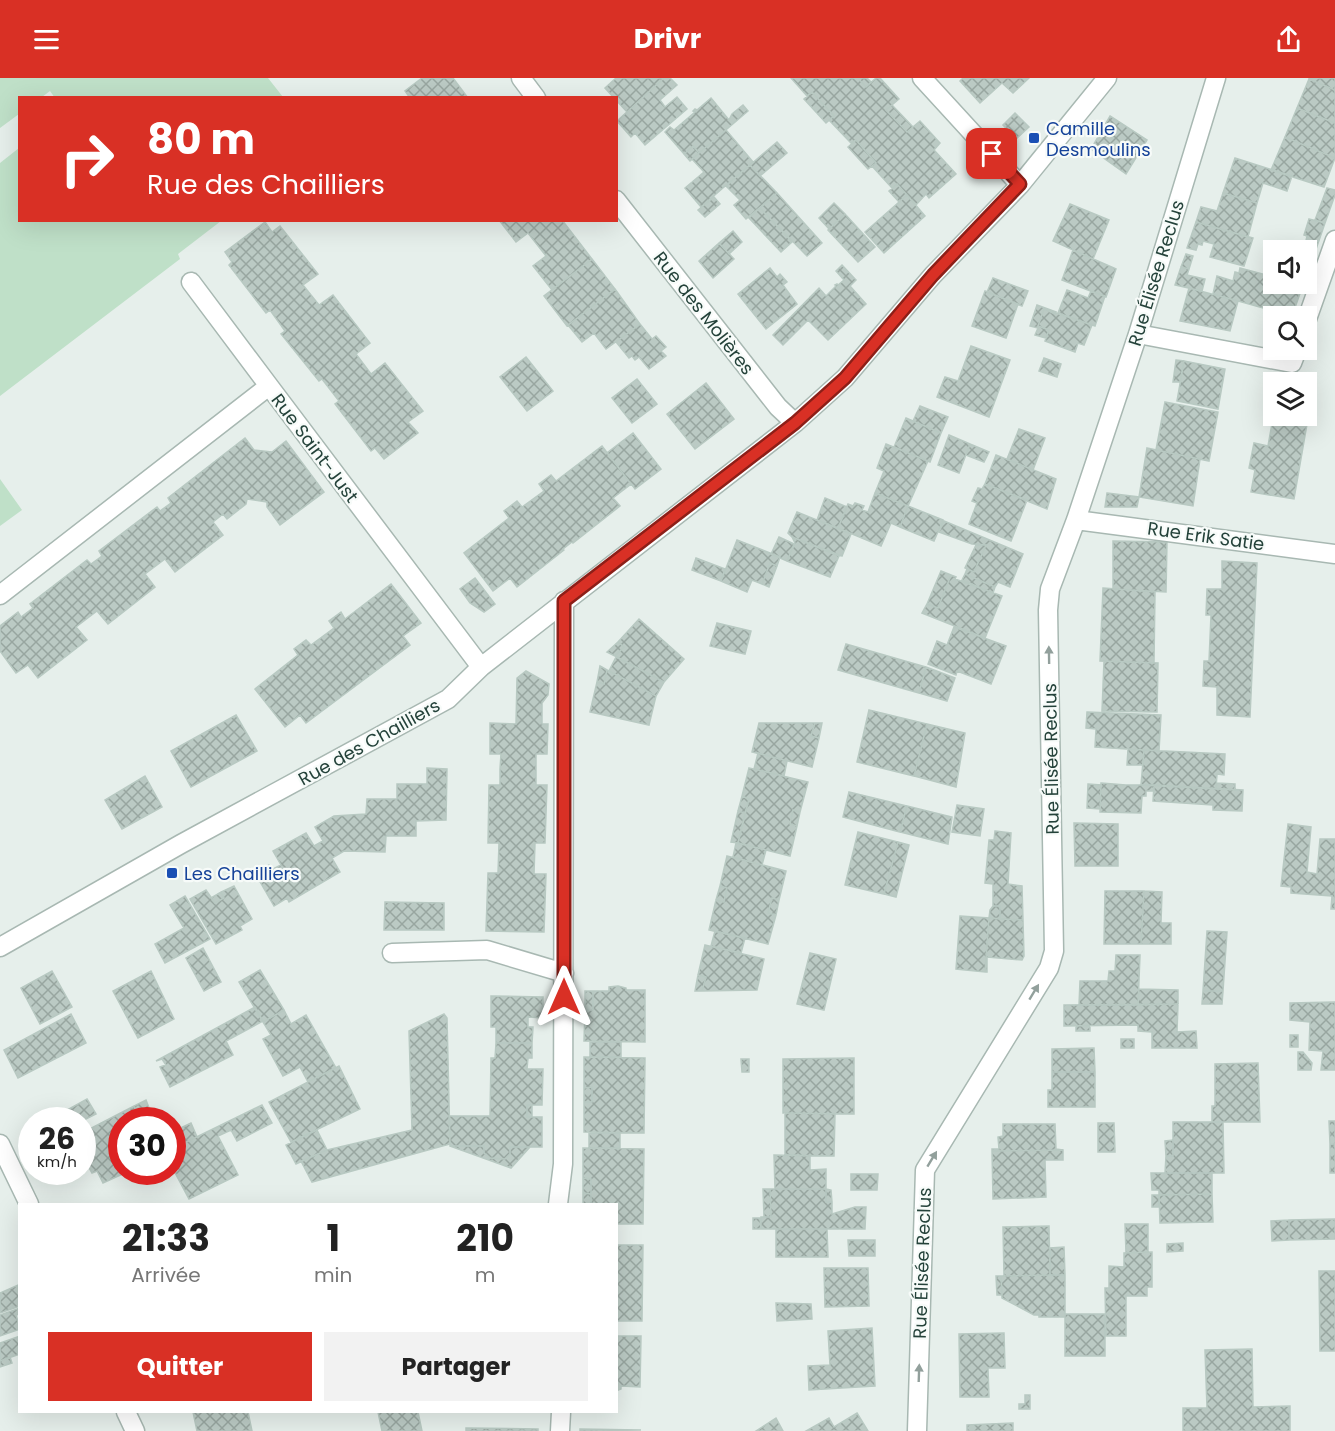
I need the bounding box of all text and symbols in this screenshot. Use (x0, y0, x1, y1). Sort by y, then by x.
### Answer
text: Drivr (634, 20, 701, 57)
icon: menu (30, 23, 63, 56)
icon: share (1272, 23, 1305, 56)
text: 80 m (147, 110, 255, 169)
place label: Camille Desmoulins (1046, 116, 1151, 162)
icon: right (48, 120, 126, 198)
pin (966, 128, 1017, 179)
marker: Camille Desmoulins (1027, 131, 1041, 145)
icon: arrive (975, 137, 1008, 170)
text: Rue des Chailliers (147, 166, 385, 203)
street label: Rue Élisée Reclus (1122, 197, 1190, 349)
map controls (1263, 240, 1317, 426)
button: sound (1263, 240, 1317, 294)
street label: Rue des Molières (648, 246, 760, 380)
button: search (1263, 306, 1317, 360)
button: layers (1263, 372, 1317, 426)
street label: Rue Saint-Just (266, 388, 364, 508)
street label: Rue Erik Satie (1146, 515, 1266, 557)
one-way arrow (1044, 646, 1054, 665)
street label: Rue Élisée Reclus (1037, 683, 1065, 835)
street label: Rue des Chailliers (294, 693, 444, 791)
place label: Les Chailliers (184, 861, 300, 886)
marker: Les Chailliers (165, 866, 179, 880)
position arrow (532, 965, 596, 1029)
one-way arrow (1028, 984, 1039, 1000)
speed limit sign: 30 (108, 1107, 186, 1185)
text: 26 (39, 1117, 75, 1160)
text: km/h (37, 1151, 77, 1172)
one-way arrow (927, 1151, 938, 1167)
street label: Rue Élisée Reclus (907, 1187, 937, 1339)
text: 21:33 (122, 1213, 210, 1264)
text: 1 (326, 1213, 340, 1264)
text: 210 (456, 1213, 514, 1264)
text: Arrivée (131, 1261, 201, 1289)
text: min (314, 1261, 352, 1289)
text: m (475, 1261, 495, 1289)
button: Quitter (48, 1332, 312, 1401)
button: Partager (324, 1332, 588, 1401)
one-way arrow (914, 1363, 924, 1382)

